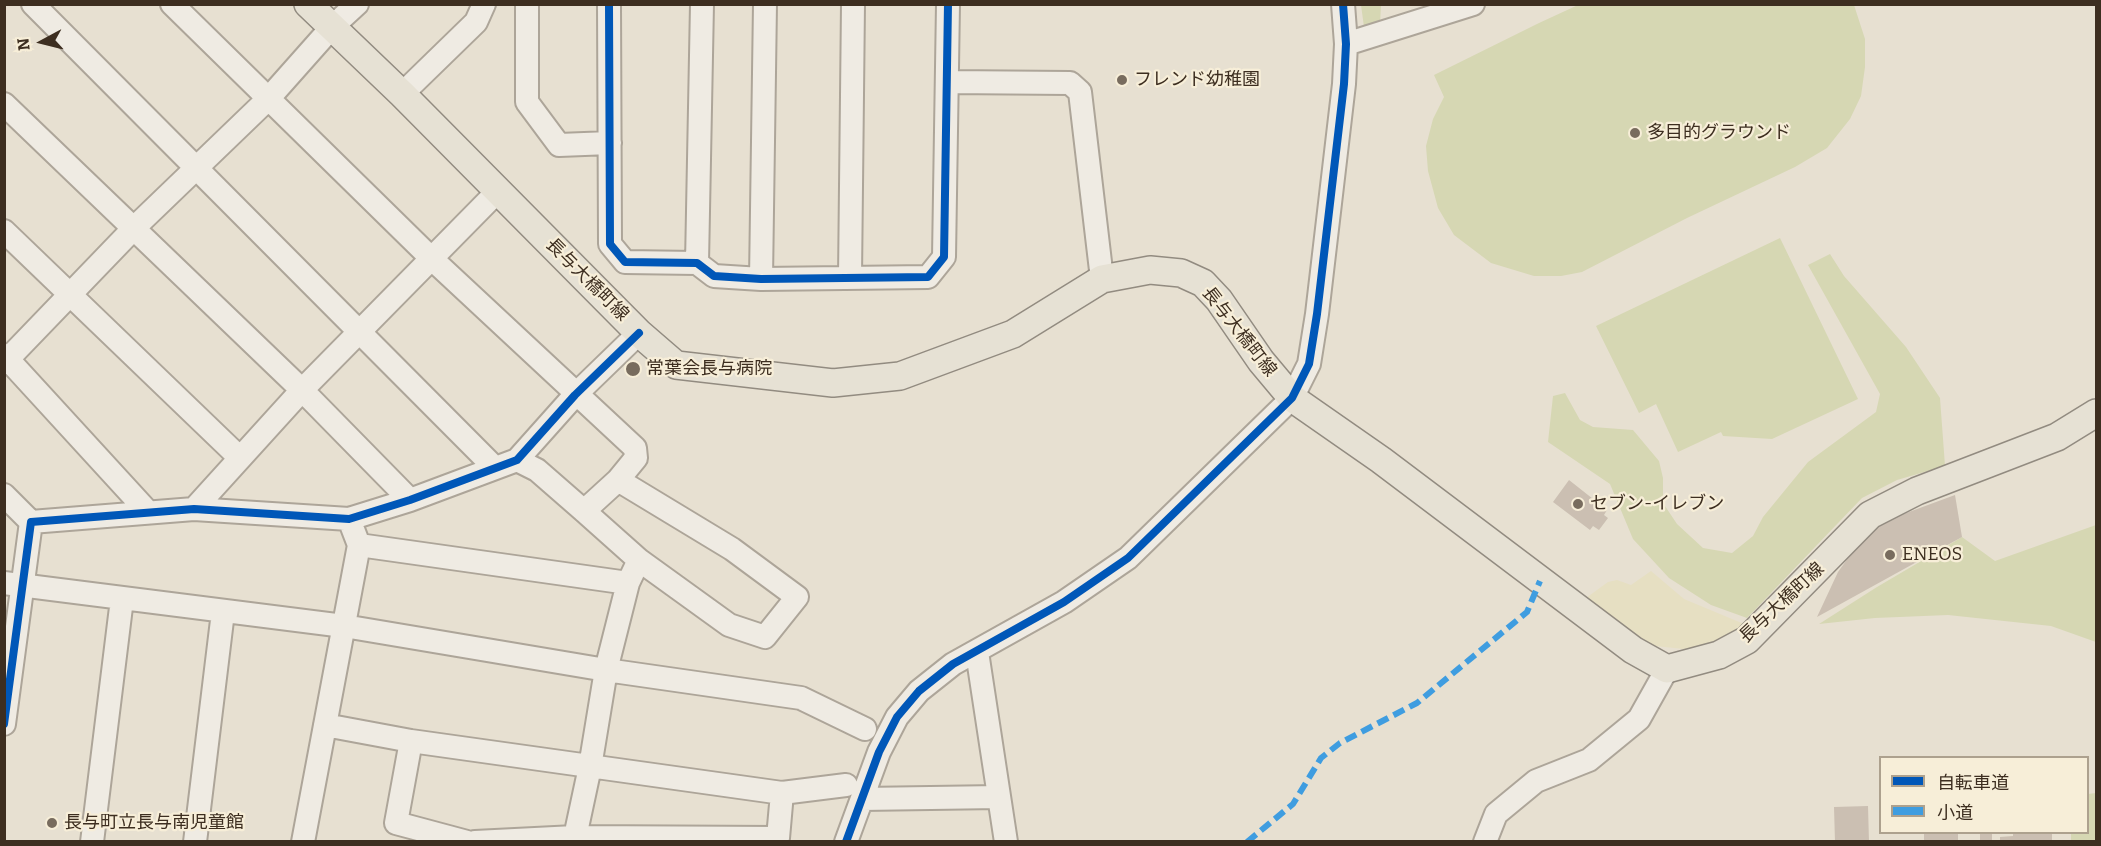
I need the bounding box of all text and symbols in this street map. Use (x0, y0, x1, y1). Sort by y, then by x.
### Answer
north arrow (12, 12, 72, 72)
text: N (13, 37, 34, 52)
place label: フレンド幼稚園 (1134, 69, 1260, 91)
marker: フレンド幼稚園 (1115, 73, 1129, 87)
place label: 多目的グラウンド (1647, 122, 1791, 144)
marker: 多目的グラウンド (1628, 126, 1642, 140)
street label: 長与大橋町線 (541, 234, 633, 326)
street label: 長与大橋町線 (1197, 283, 1281, 381)
place label: 常葉会長与病院 (646, 358, 772, 380)
marker: 常葉会長与病院 (624, 360, 642, 378)
place label: セブン-イレブン (1590, 493, 1724, 515)
marker: セブン-イレブン (1571, 497, 1585, 511)
place label: ENEOS (1902, 544, 1962, 566)
marker: ENEOS (1883, 548, 1897, 562)
street label: 長与大橋町線 (1735, 558, 1829, 648)
legend (1879, 756, 2089, 834)
text: 自転車道 (1937, 772, 2009, 794)
text: 小道 (1937, 802, 1973, 824)
place label: 長与町立長与南児童館 (64, 812, 244, 834)
marker: 長与町立長与南児童館 (45, 816, 59, 830)

